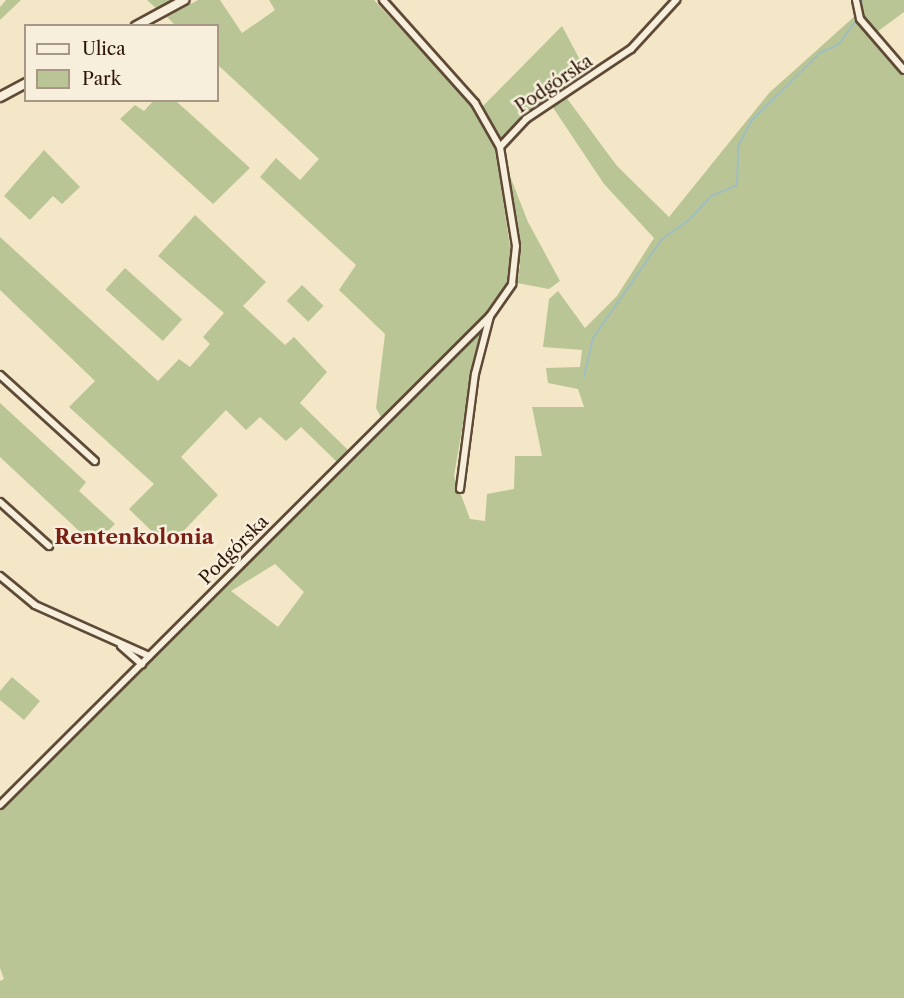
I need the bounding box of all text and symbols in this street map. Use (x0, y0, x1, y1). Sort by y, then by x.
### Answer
legend (24, 24, 219, 102)
text: Ulica (82, 38, 126, 60)
street label: Podgórska (511, 50, 597, 118)
text: Park (82, 68, 121, 90)
street label: Podgórska (195, 511, 273, 589)
district label: Rentenkolonia (54, 524, 214, 550)

